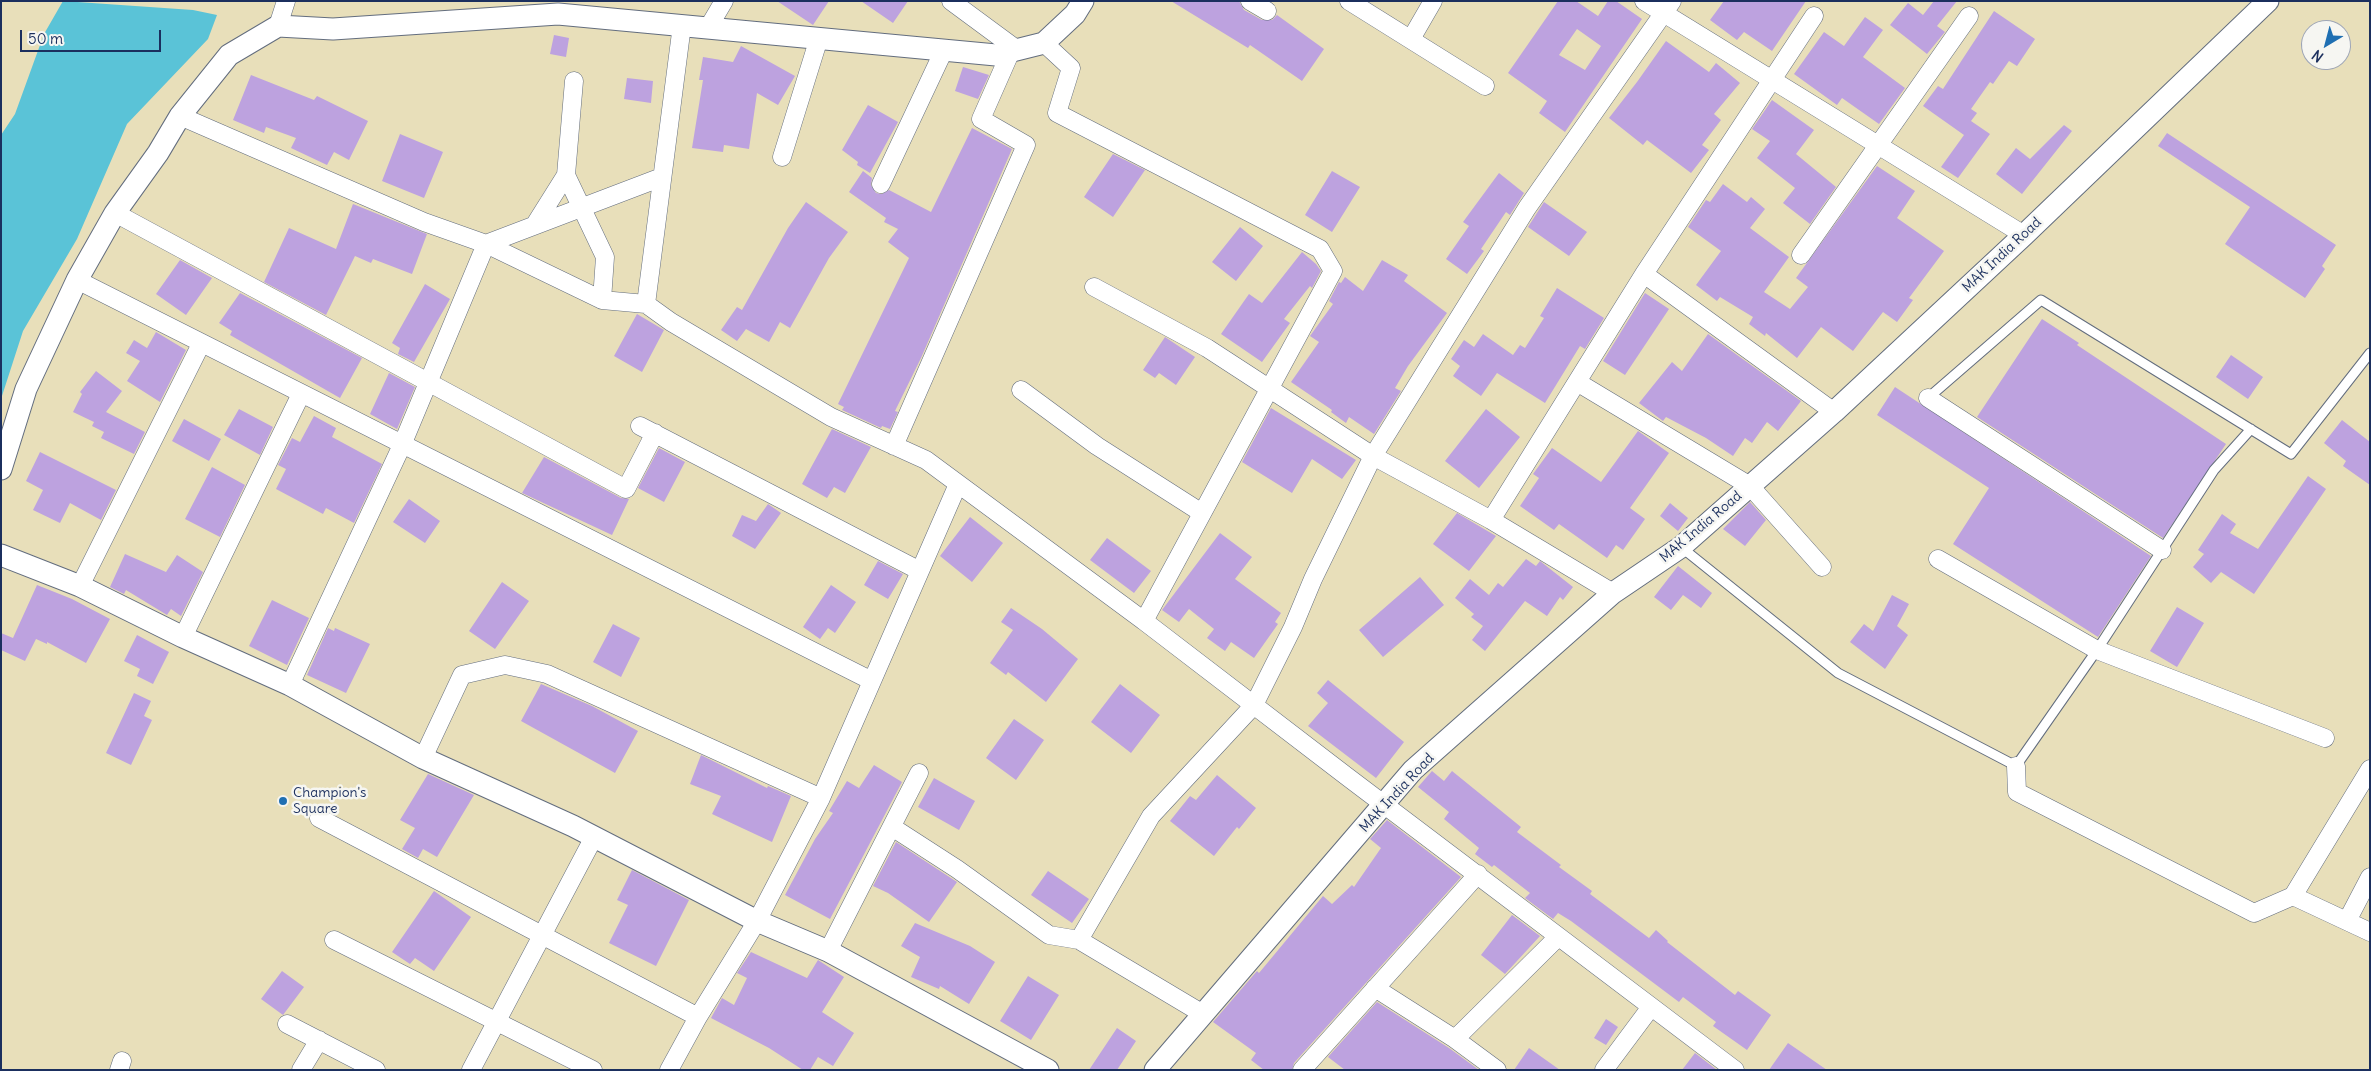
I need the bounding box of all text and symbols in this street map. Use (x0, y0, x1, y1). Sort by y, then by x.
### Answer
scale bar (22, 20, 164, 52)
north arrow (2301, 20, 2351, 70)
text: 50 m (28, 29, 63, 48)
text: N (2308, 46, 2327, 66)
street label: MAK India Road (1959, 214, 2045, 296)
street label: MAK India Road (1657, 488, 1745, 566)
street label: MAK India Road (1356, 750, 1438, 836)
place label: Champion's Square (293, 785, 366, 818)
marker: Champion's Square (277, 795, 289, 807)

